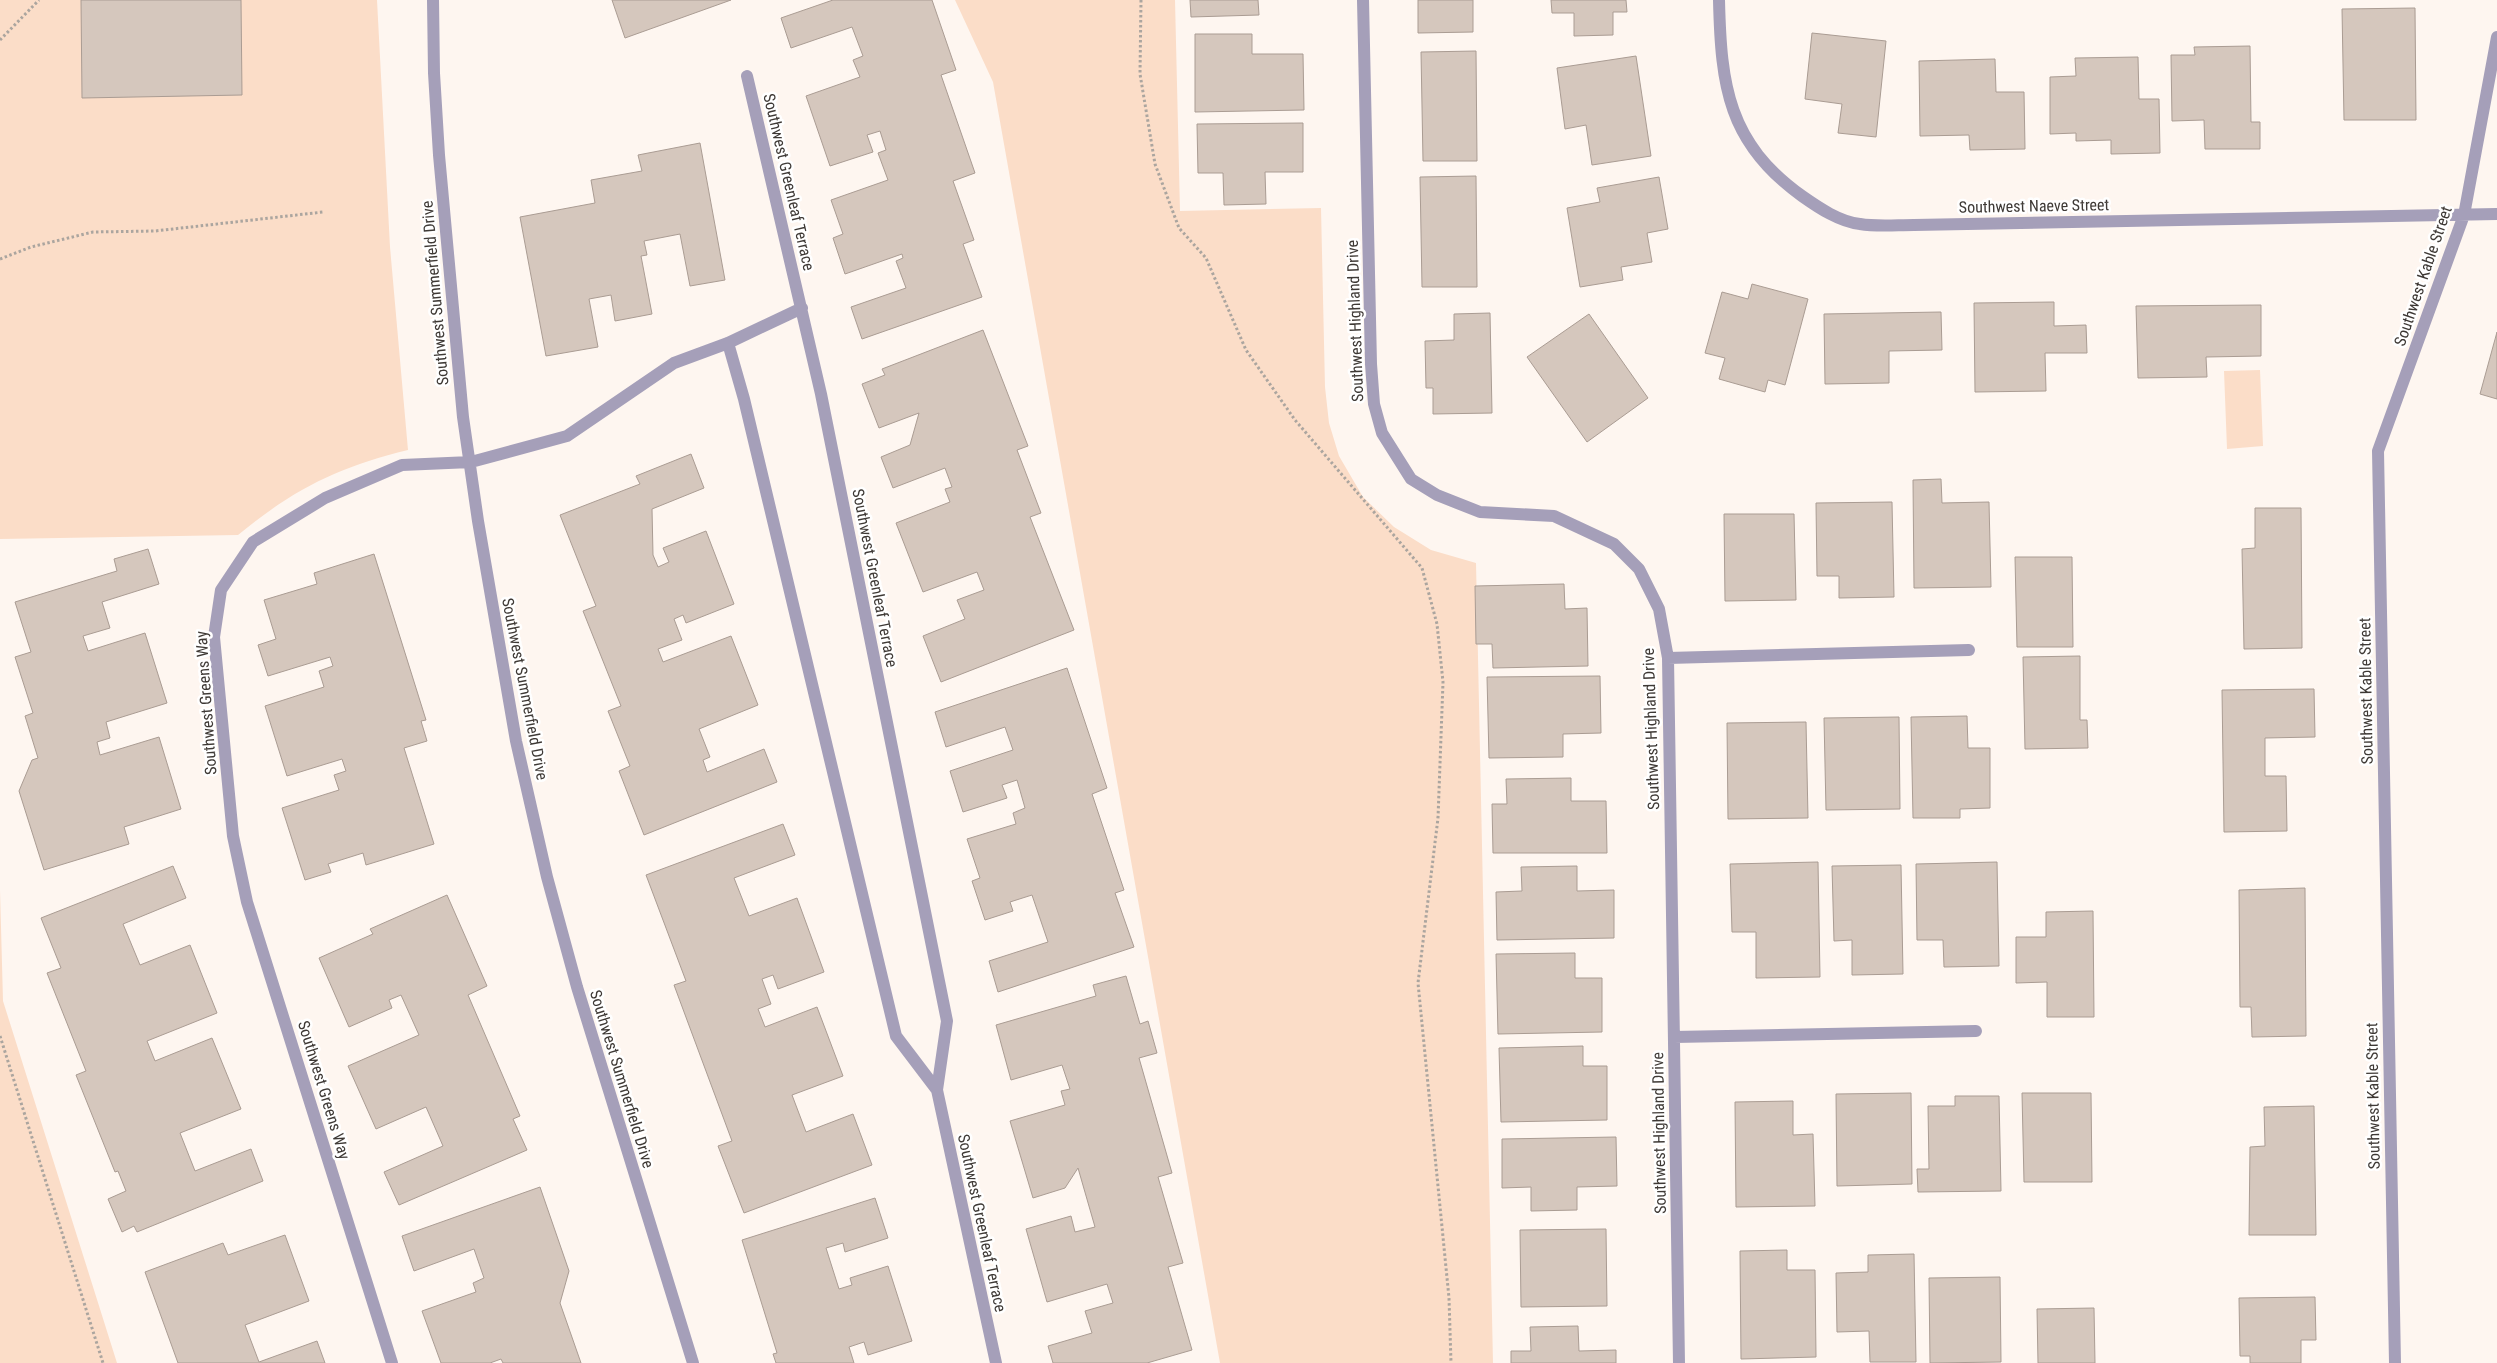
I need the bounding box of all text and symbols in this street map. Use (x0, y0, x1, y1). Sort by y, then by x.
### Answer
street label: Southwest Greenleaf Terrace (759, 92, 819, 272)
street label: Southwest Naeve Street (1959, 195, 2110, 217)
street label: Southwest Summerfield Drive (417, 200, 453, 386)
street label: Southwest Kable Street (2390, 203, 2456, 348)
street label: Southwest Highland Drive (1343, 240, 1367, 402)
street label: Southwest Greenleaf Terrace (848, 487, 902, 669)
street label: Southwest Summerfield Drive (498, 596, 552, 782)
street label: Southwest Kable Street (2355, 617, 2377, 765)
street label: Southwest Greens Way (191, 630, 221, 776)
street label: Southwest Highland Drive (1639, 648, 1663, 810)
street label: Southwest Summerfield Drive (586, 988, 658, 1170)
street label: Southwest Greens Way (294, 1018, 354, 1162)
street label: Southwest Kable Street (2362, 1022, 2384, 1170)
street label: Southwest Highland Drive (1648, 1052, 1670, 1214)
street label: Southwest Greenleaf Terrace (954, 1132, 1010, 1314)

